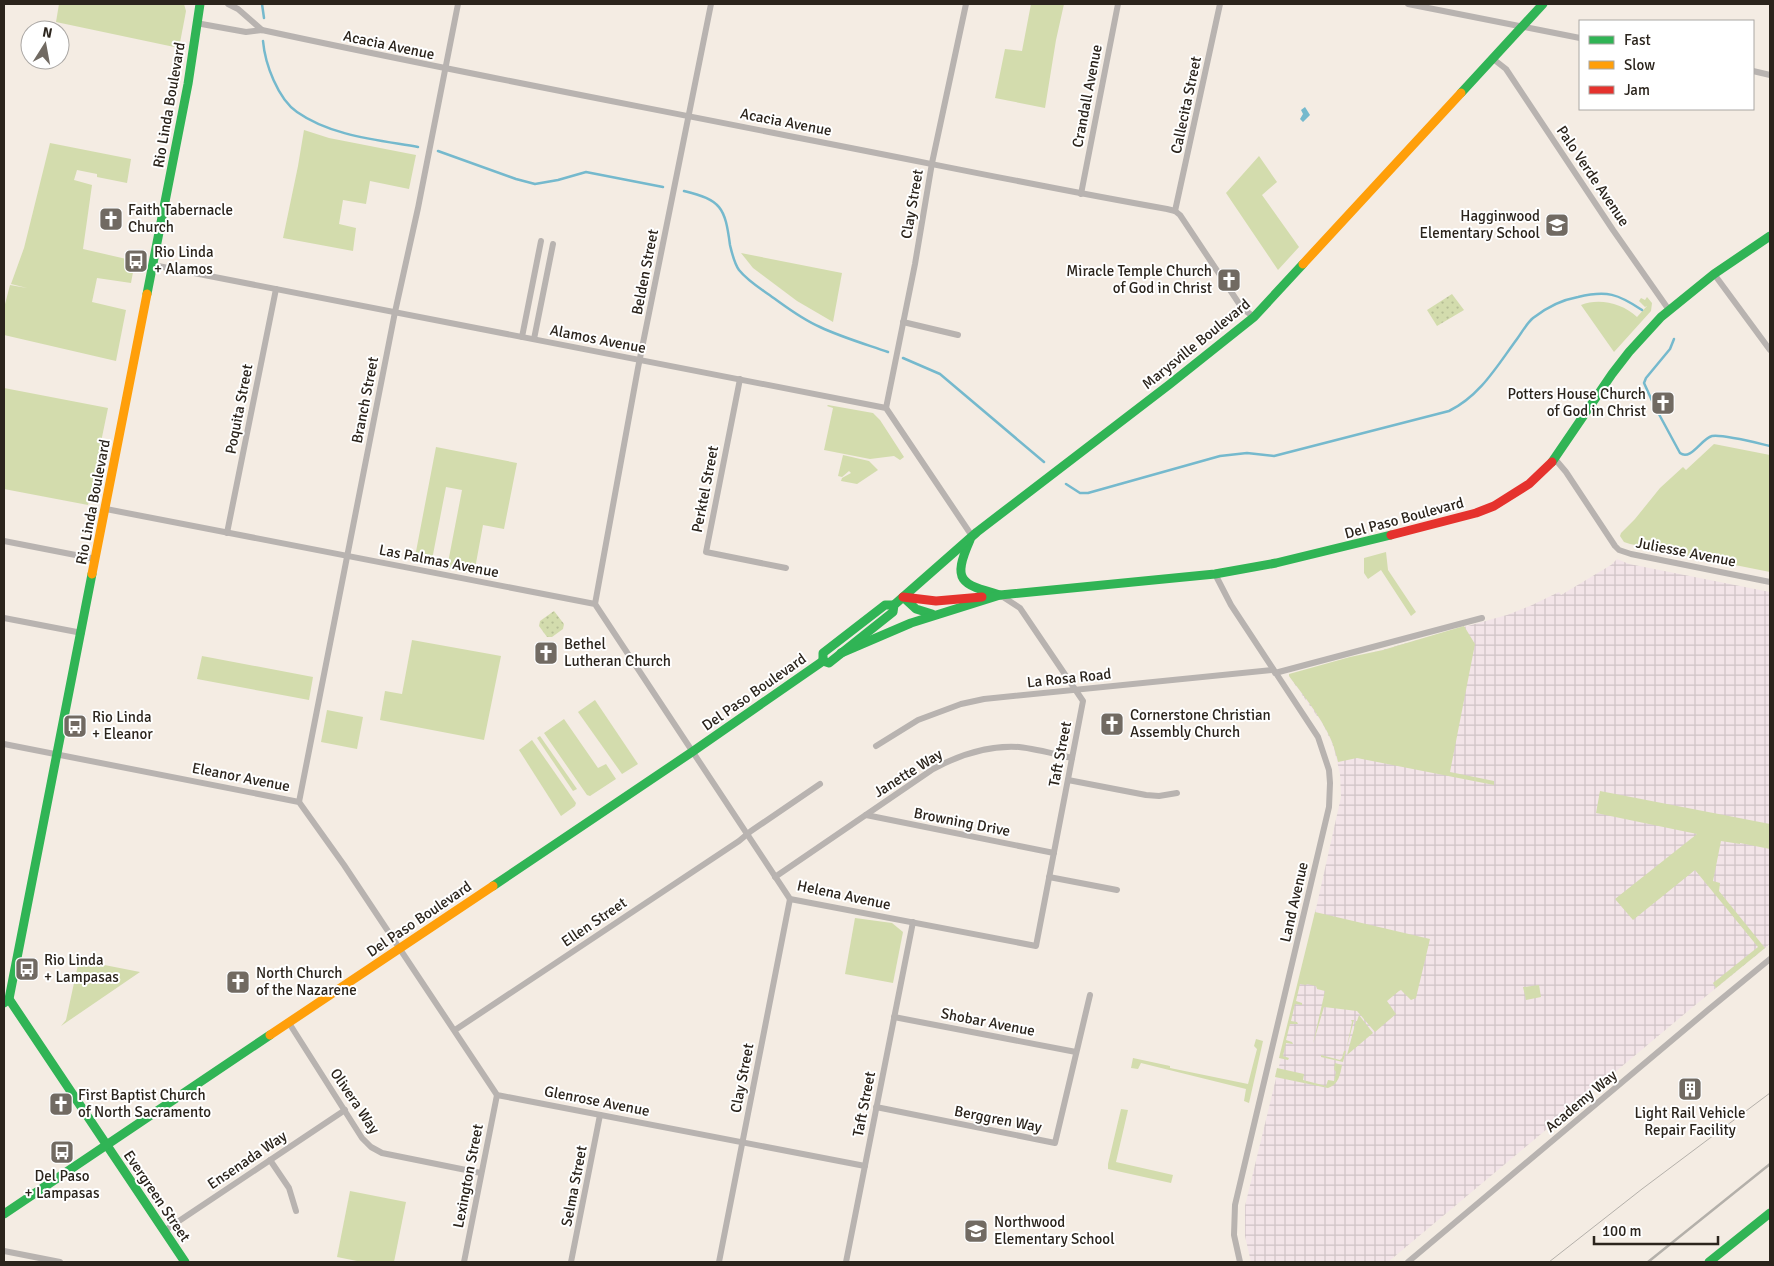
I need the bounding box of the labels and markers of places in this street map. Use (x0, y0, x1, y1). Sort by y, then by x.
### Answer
place label: Faith Tabernacle Church (128, 201, 233, 236)
church icon: Faith Tabernacle Church (98, 206, 124, 232)
place label: Hagginwood Elementary School (1419, 207, 1540, 242)
school or university icon: Hagginwood Elementary School (1544, 212, 1570, 238)
place label: Rio Linda + Alamos (154, 243, 214, 278)
bus stop icon: Rio Linda + Alamos (123, 248, 149, 274)
place label: Miracle Temple Church of God in Christ (1066, 262, 1212, 297)
church icon: Miracle Temple Church of God in Christ (1216, 267, 1242, 293)
place label: Potters House Church of God in Christ (1508, 385, 1646, 420)
church icon: Potters House Church of God in Christ (1650, 390, 1676, 416)
place label: Bethel Lutheran Church (564, 635, 671, 670)
church icon: Bethel Lutheran Church (533, 640, 559, 666)
place label: Cornerstone Christian Assembly Church (1130, 706, 1271, 741)
place label: Rio Linda + Eleanor (92, 708, 153, 743)
church icon: Cornerstone Christian Assembly Church (1099, 711, 1125, 737)
bus stop icon: Rio Linda + Eleanor (62, 713, 88, 739)
place label: Rio Linda + Lampasas (44, 951, 119, 986)
bus stop icon: Rio Linda + Lampasas (14, 956, 40, 982)
place label: North Church of the Nazarene (256, 964, 357, 999)
church icon: North Church of the Nazarene (225, 969, 251, 995)
building icon: Light Rail Vehicle Repair Facility (1677, 1076, 1703, 1102)
place label: First Baptist Church of North Sacramento (78, 1086, 211, 1121)
church icon: First Baptist Church of North Sacramento (48, 1091, 74, 1117)
place label: Light Rail Vehicle Repair Facility (1635, 1104, 1745, 1139)
bus stop icon: Del Paso + Lampasas (49, 1139, 75, 1165)
place label: Del Paso + Lampasas (25, 1167, 100, 1202)
place label: Northwood Elementary School (994, 1213, 1115, 1248)
school or university icon: Northwood Elementary School (963, 1218, 989, 1244)

